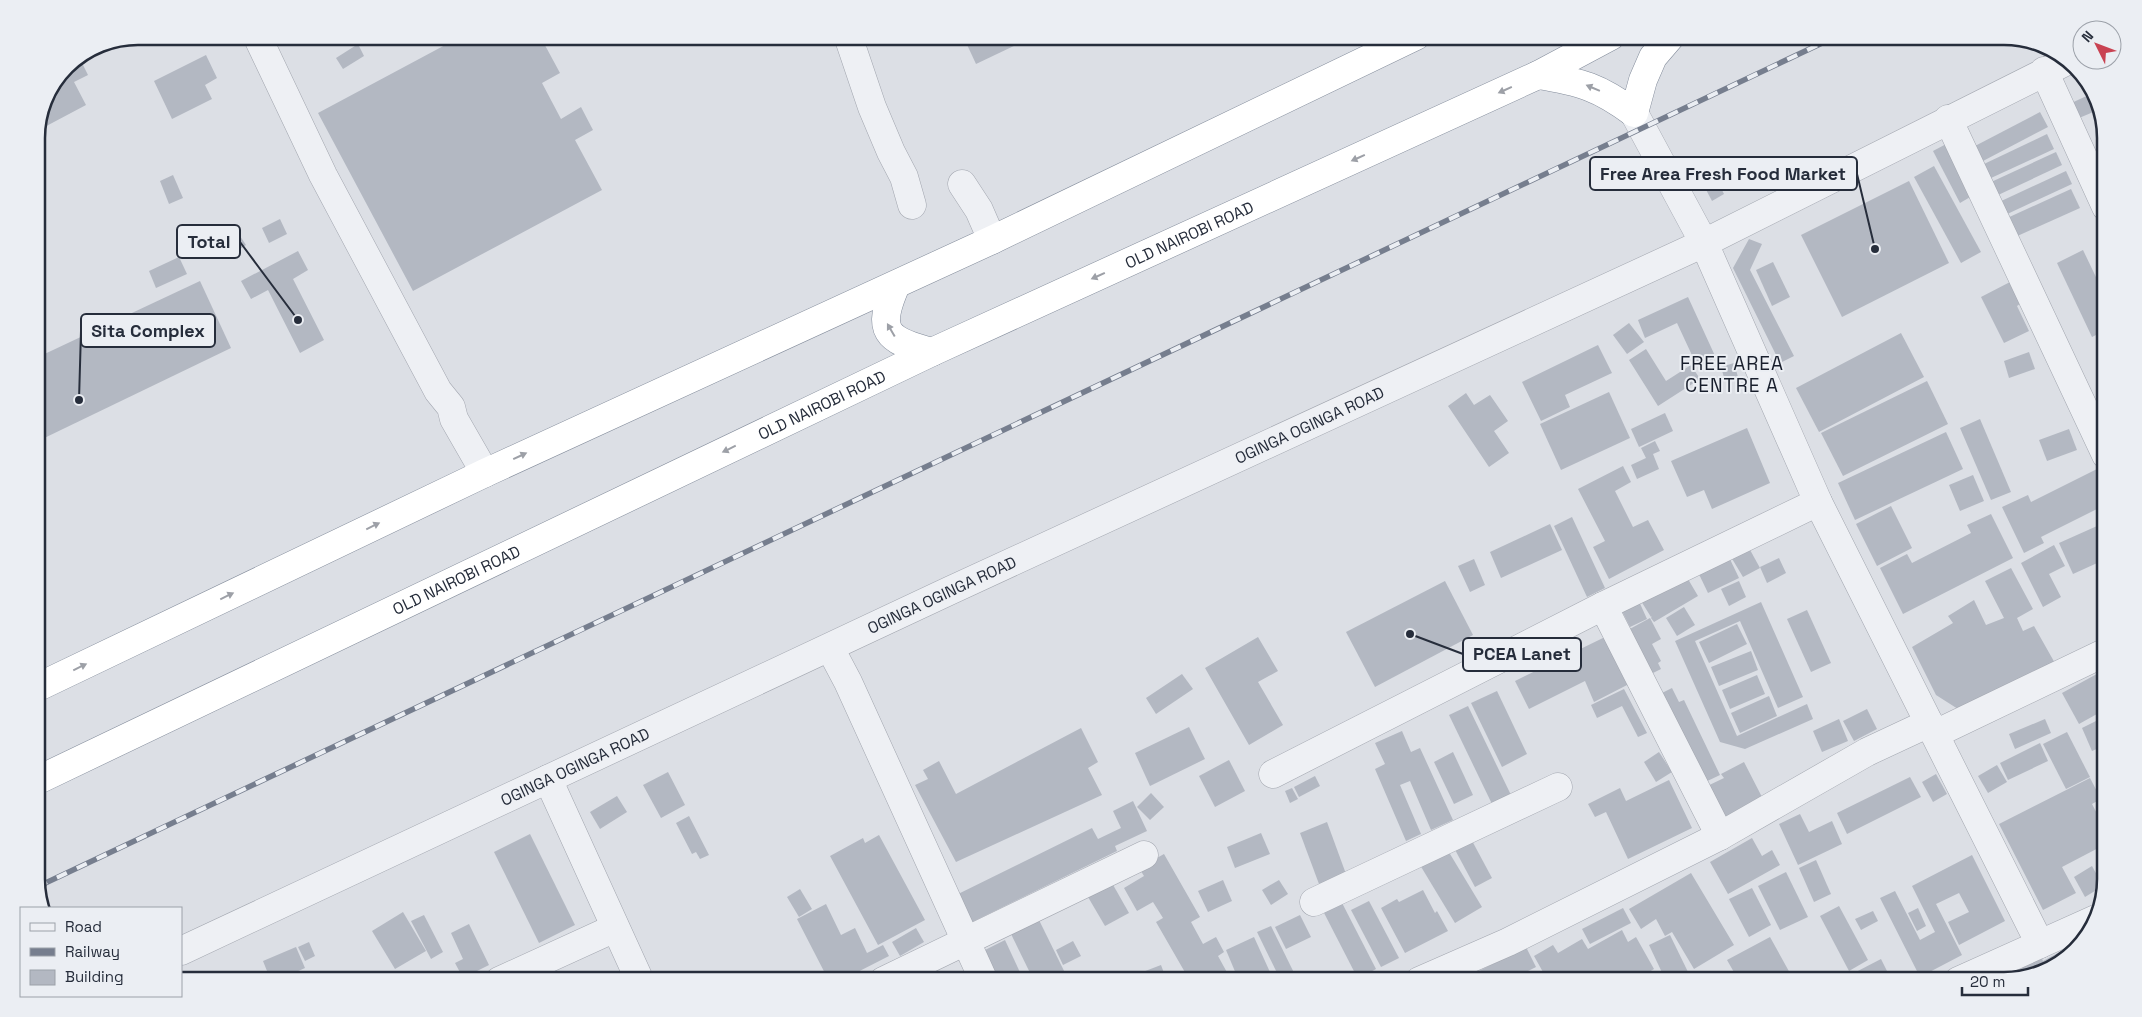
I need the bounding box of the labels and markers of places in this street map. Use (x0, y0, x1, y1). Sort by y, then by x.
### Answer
callout: Free Area Fresh Food Market (1590, 157, 1857, 190)
callout: Total (177, 225, 240, 258)
callout: Sita Complex (81, 314, 215, 347)
callout: PCEA Lanet (1463, 638, 1581, 671)

